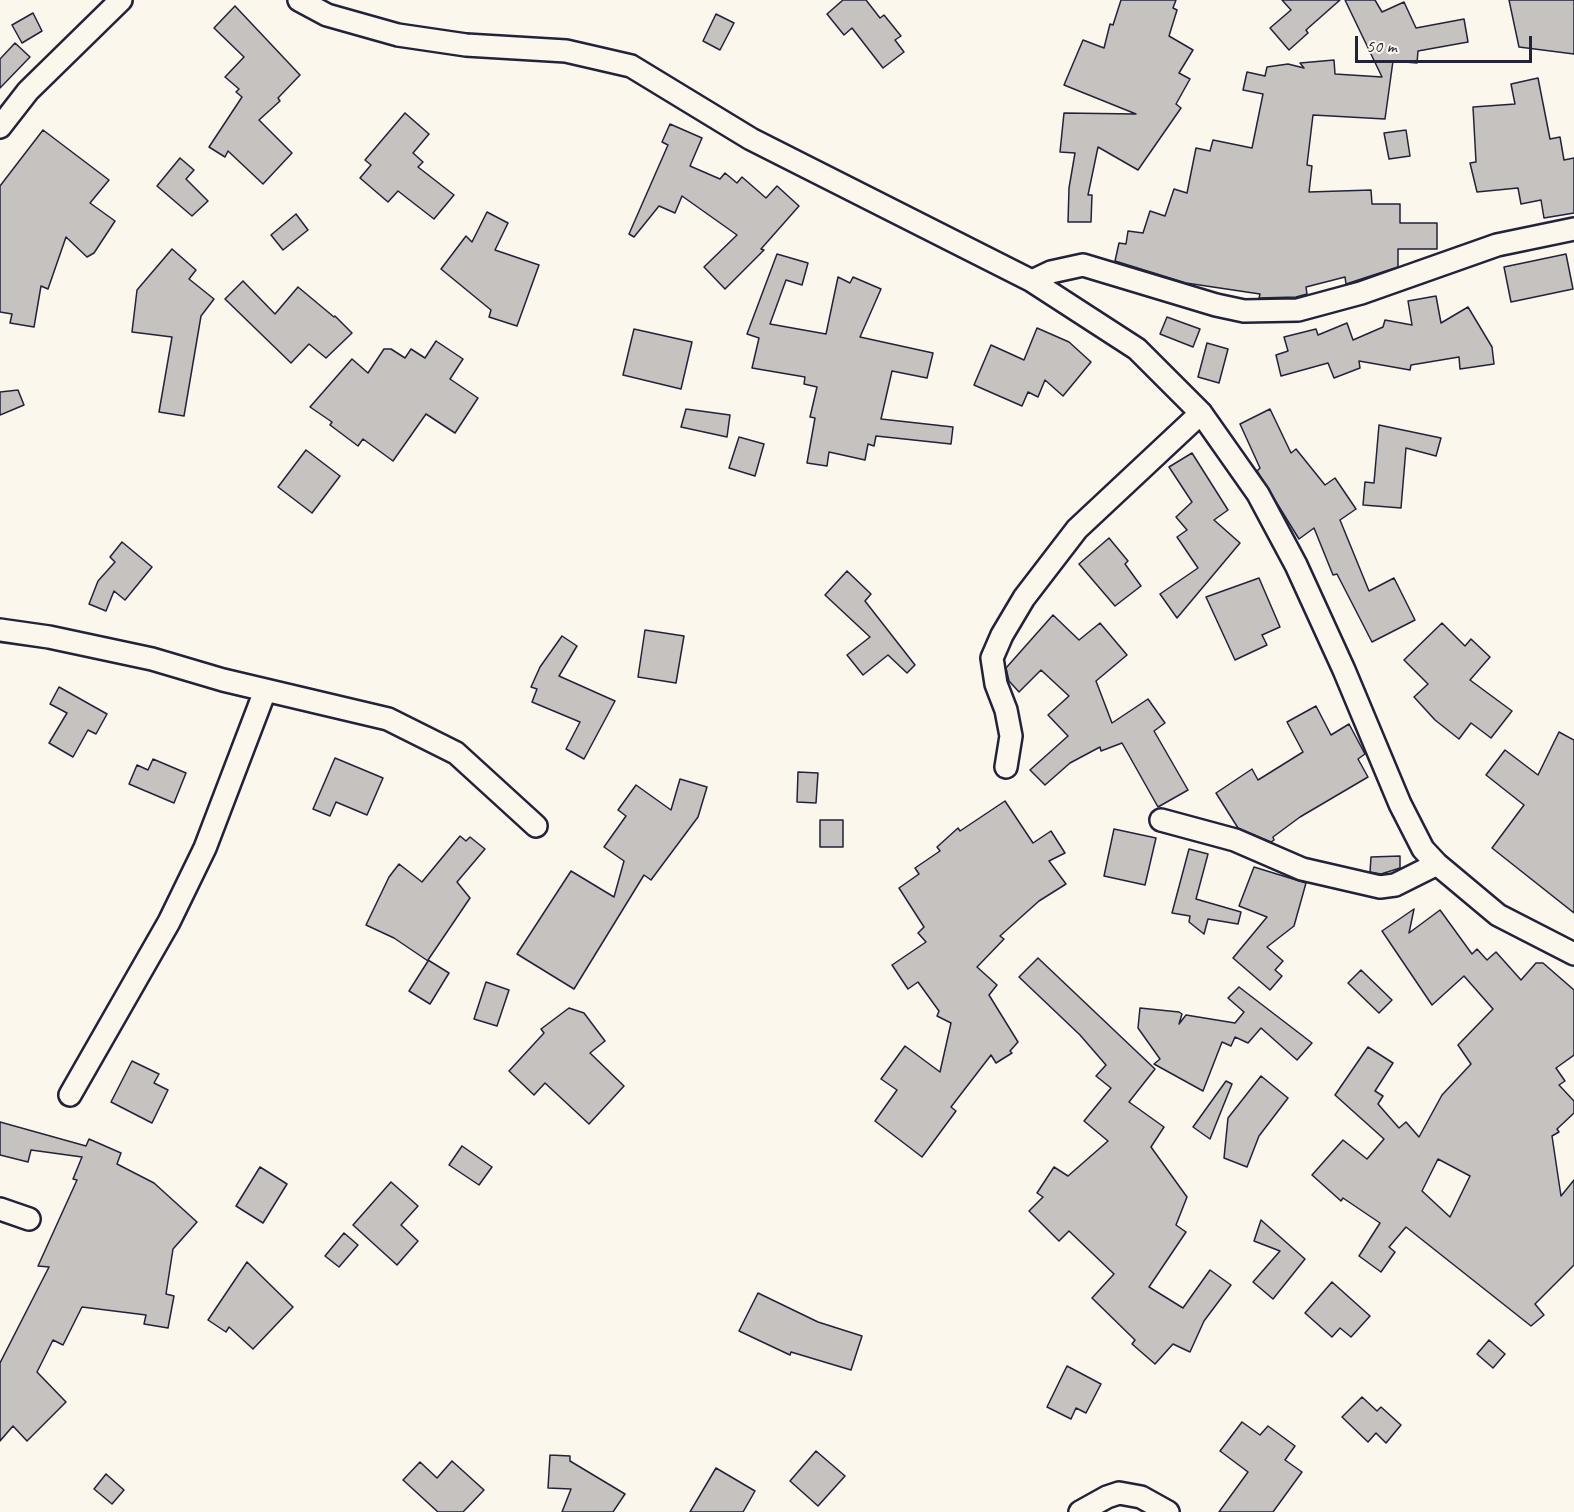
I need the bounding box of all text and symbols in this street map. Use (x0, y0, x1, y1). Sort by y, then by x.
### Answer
scale bar (1358, 24, 1535, 62)
text: 50 m (1366, 35, 1397, 57)

